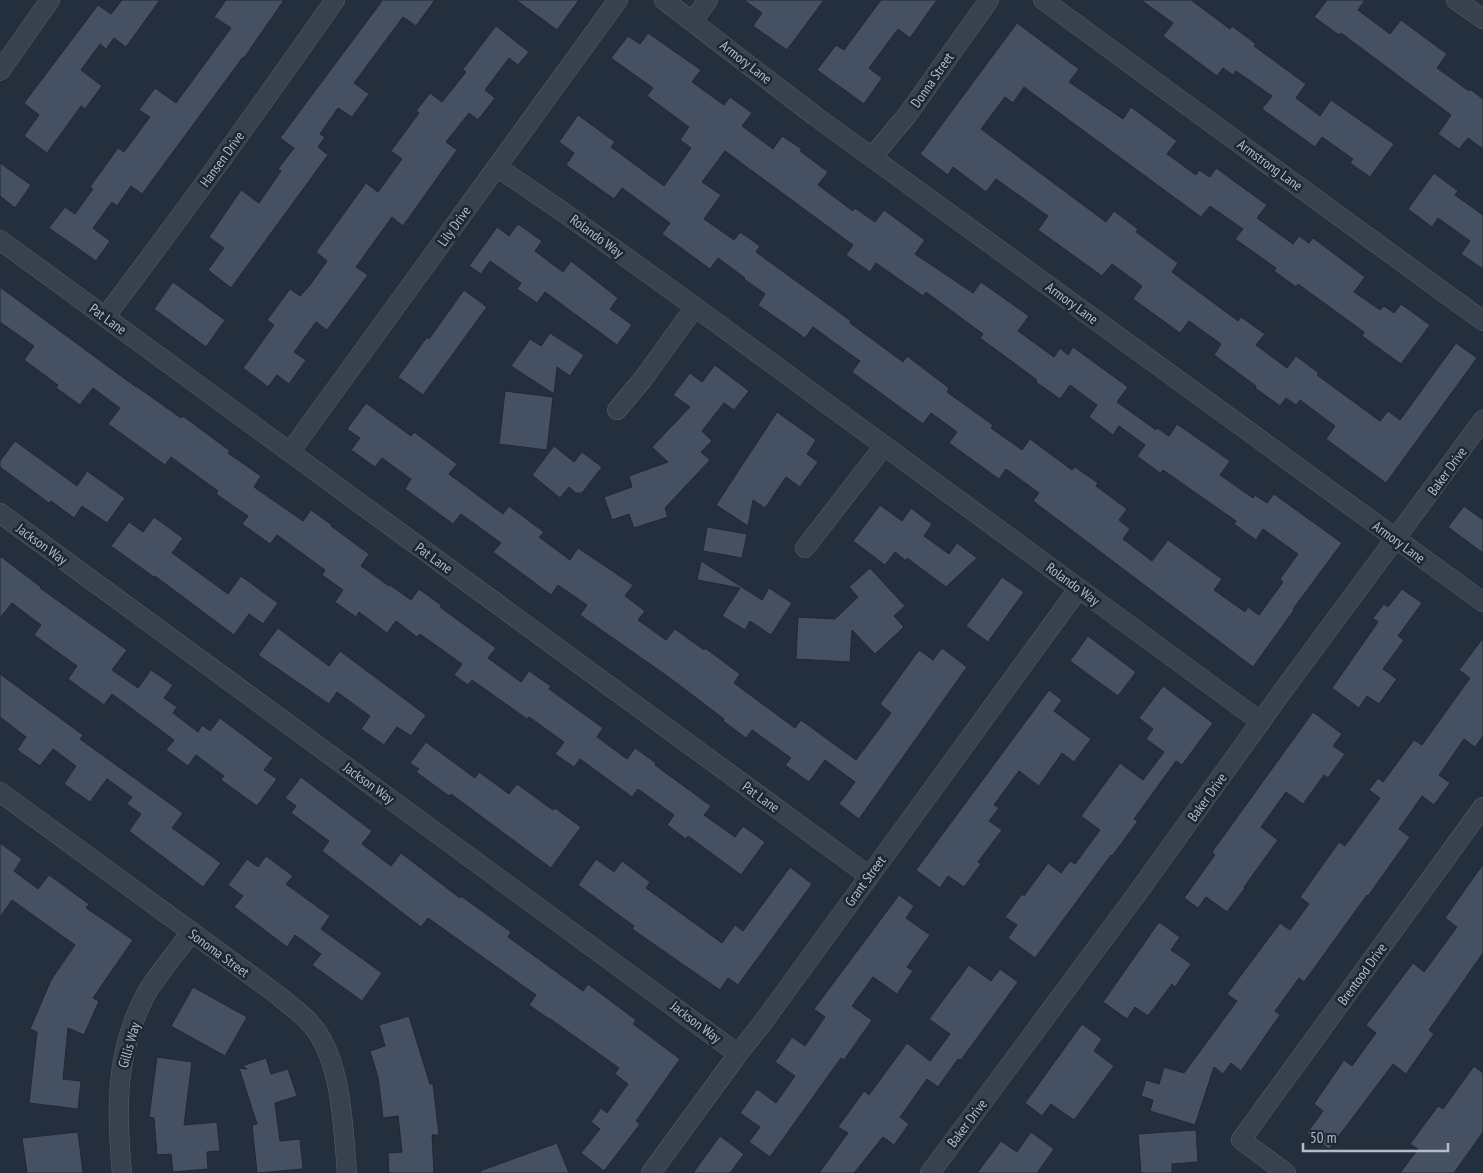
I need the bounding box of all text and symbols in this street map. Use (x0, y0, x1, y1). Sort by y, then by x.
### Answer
street label: Armory Lane (717, 36, 776, 88)
street label: Donna Street (906, 49, 958, 111)
street label: Hansen Drive (196, 128, 248, 190)
street label: Armstrong Lane (1234, 135, 1306, 195)
street label: Lily Drive (433, 202, 475, 250)
street label: Rolando Way (567, 211, 628, 262)
street label: Armory Lane (1042, 278, 1102, 328)
street label: Pat Lane (86, 300, 130, 339)
street label: Baker Drive (1423, 443, 1471, 499)
street label: Armory Lane (1369, 517, 1429, 567)
street label: Jackson Way (12, 519, 72, 569)
street label: Pat Lane (412, 539, 456, 578)
street label: Rolando Way (1043, 559, 1104, 610)
street label: Jackson Way (339, 758, 399, 808)
street label: Baker Drive (1183, 769, 1231, 825)
street label: Pat Lane (739, 778, 783, 817)
street label: Grant Street (841, 852, 889, 910)
street label: Sonoma Street (185, 925, 253, 981)
street label: Brentood Drive (1333, 939, 1391, 1009)
street label: Jackson Way (666, 996, 726, 1047)
street label: Gillis Way (114, 1019, 144, 1070)
street label: Baker Drive (943, 1095, 991, 1151)
scale bar (1303, 1120, 1448, 1152)
text: 50 m (1310, 1128, 1336, 1147)

